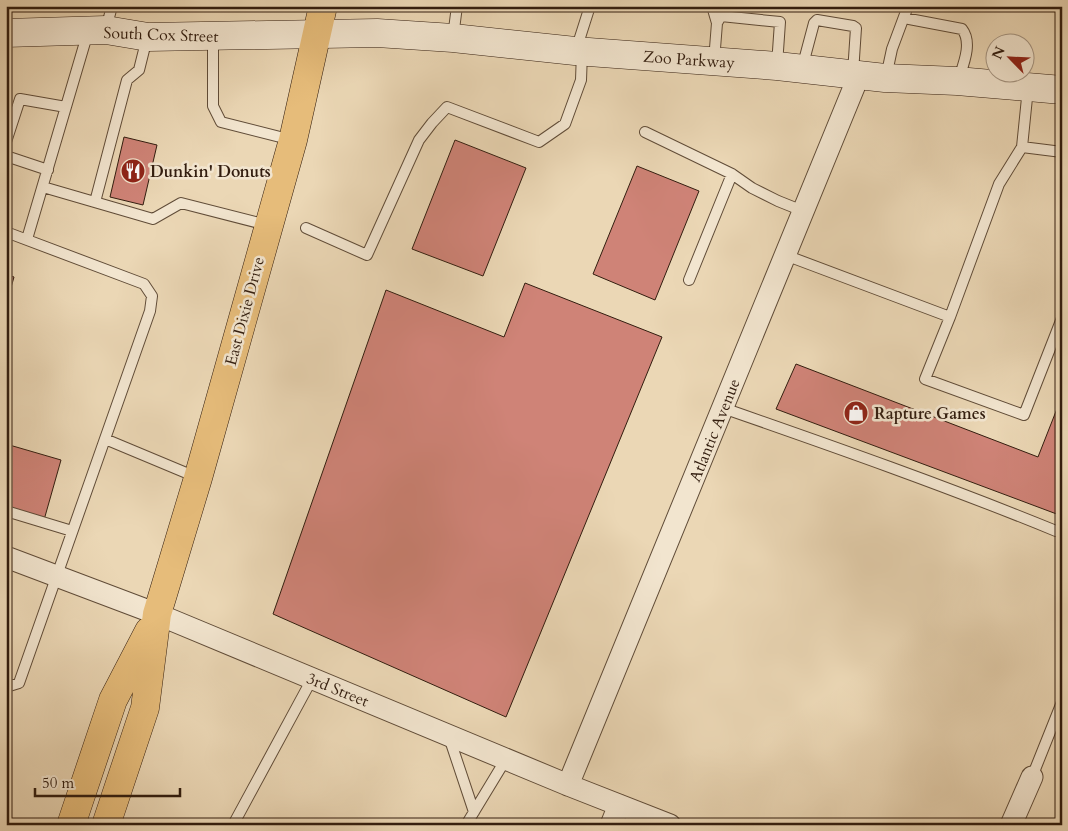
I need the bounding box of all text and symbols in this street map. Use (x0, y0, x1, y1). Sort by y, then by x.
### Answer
street label: South Cox Street (103, 22, 219, 48)
north arrow (986, 32, 1036, 82)
text: N (987, 43, 1010, 62)
street label: Zoo Parkway (642, 46, 736, 74)
restaurant icon: Dunkin' Donuts (120, 158, 146, 184)
place label: Dunkin' Donuts (150, 161, 271, 183)
street label: East Dixie Drive (220, 254, 270, 368)
street label: Atlantic Avenue (684, 375, 746, 485)
shop icon: Rapture Games (843, 400, 869, 426)
place label: Rapture Games (874, 403, 986, 425)
street label: 3rd Street (303, 667, 372, 712)
scale bar (35, 766, 180, 798)
text: 50 m (42, 773, 74, 793)

